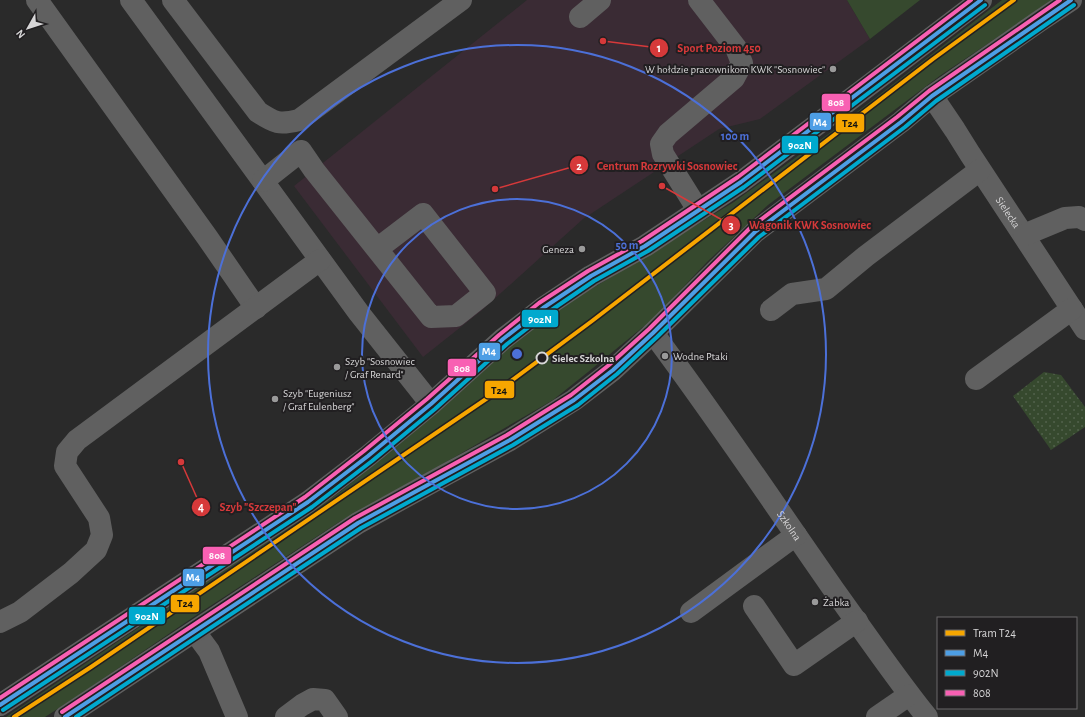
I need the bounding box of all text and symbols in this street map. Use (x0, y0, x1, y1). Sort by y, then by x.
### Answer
north arrow (8, 8, 48, 48)
text: N (14, 28, 27, 40)
callout: Sport Poziom 450 (649, 36, 768, 60)
text: 1 (657, 42, 661, 54)
text: Sport Poziom 450 (677, 42, 761, 54)
place label: W hołdzie pracownikom KWK "Sosnowiec" (645, 64, 825, 75)
marker: W hołdzie pracownikom KWK "Sosnowiec" (828, 64, 838, 74)
line badge: 808 (821, 93, 851, 112)
text: 808 (828, 97, 844, 108)
line badge: M4 (809, 112, 832, 131)
line badge: T24 (835, 113, 865, 133)
text: M4 (813, 117, 828, 128)
text: T24 (842, 118, 859, 129)
text: 100 m (721, 130, 749, 142)
line badge: 902N (781, 135, 819, 154)
text: 902N (788, 140, 812, 151)
callout: Centrum Rozrywki Sosnowiec (569, 153, 745, 177)
text: 2 (576, 160, 582, 172)
text: Centrum Rozrywki Sosnowiec (597, 160, 738, 173)
street label: Sielecka (994, 195, 1022, 230)
callout: Wagonik KWK Sosnowiec (721, 213, 879, 237)
text: 3 (728, 219, 734, 231)
text: Wagonik KWK Sosnowiec (749, 219, 871, 231)
text: 50 m (616, 239, 639, 251)
place label: Geneza (542, 244, 574, 255)
marker: Geneza (577, 244, 587, 254)
line badge: 902N (521, 309, 559, 328)
text: 902N (528, 314, 552, 325)
line badge: M4 (478, 342, 501, 361)
text: M4 (482, 346, 497, 357)
centre of rings (510, 347, 524, 361)
marker: Sielec Szkolna (535, 351, 549, 365)
marker: Wodne Ptaki (660, 351, 670, 361)
place label: Wodne Ptaki (673, 351, 728, 362)
place label: Sielec Szkolna (552, 353, 615, 364)
place label: Szyb "Sosnowiec / Graf Renard" (345, 356, 415, 380)
line badge: 808 (447, 358, 477, 377)
marker: Szyb "Sosnowiec / Graf Renard" (332, 362, 342, 372)
text: 808 (454, 363, 470, 374)
line badge: T24 (484, 380, 515, 399)
text: T24 (491, 385, 508, 396)
place label: Szyb "Eugeniusz / Graf Eulenberg" (283, 388, 355, 412)
marker: Szyb "Eugeniusz / Graf Eulenberg" (270, 394, 280, 404)
callout: Szyb "Szczepan" (191, 495, 304, 519)
text: 4 (198, 501, 204, 513)
text: Szyb "Szczepan" (220, 501, 296, 514)
street label: Szkolna (775, 509, 803, 542)
line badge: 808 (202, 546, 232, 565)
text: 808 (209, 550, 225, 561)
line badge: M4 (182, 568, 205, 587)
text: M4 (186, 572, 201, 583)
line badge: T24 (170, 594, 200, 613)
marker: Żabka (810, 597, 820, 607)
place label: Żabka (823, 597, 849, 608)
text: T24 (177, 598, 194, 609)
line badge: 902N (128, 606, 166, 625)
text: 902N (135, 611, 159, 622)
legend (937, 617, 1077, 709)
text: Tram T24 (973, 627, 1016, 639)
text: M4 (973, 647, 988, 659)
text: 902N (973, 667, 999, 679)
text: 808 (973, 687, 991, 699)

